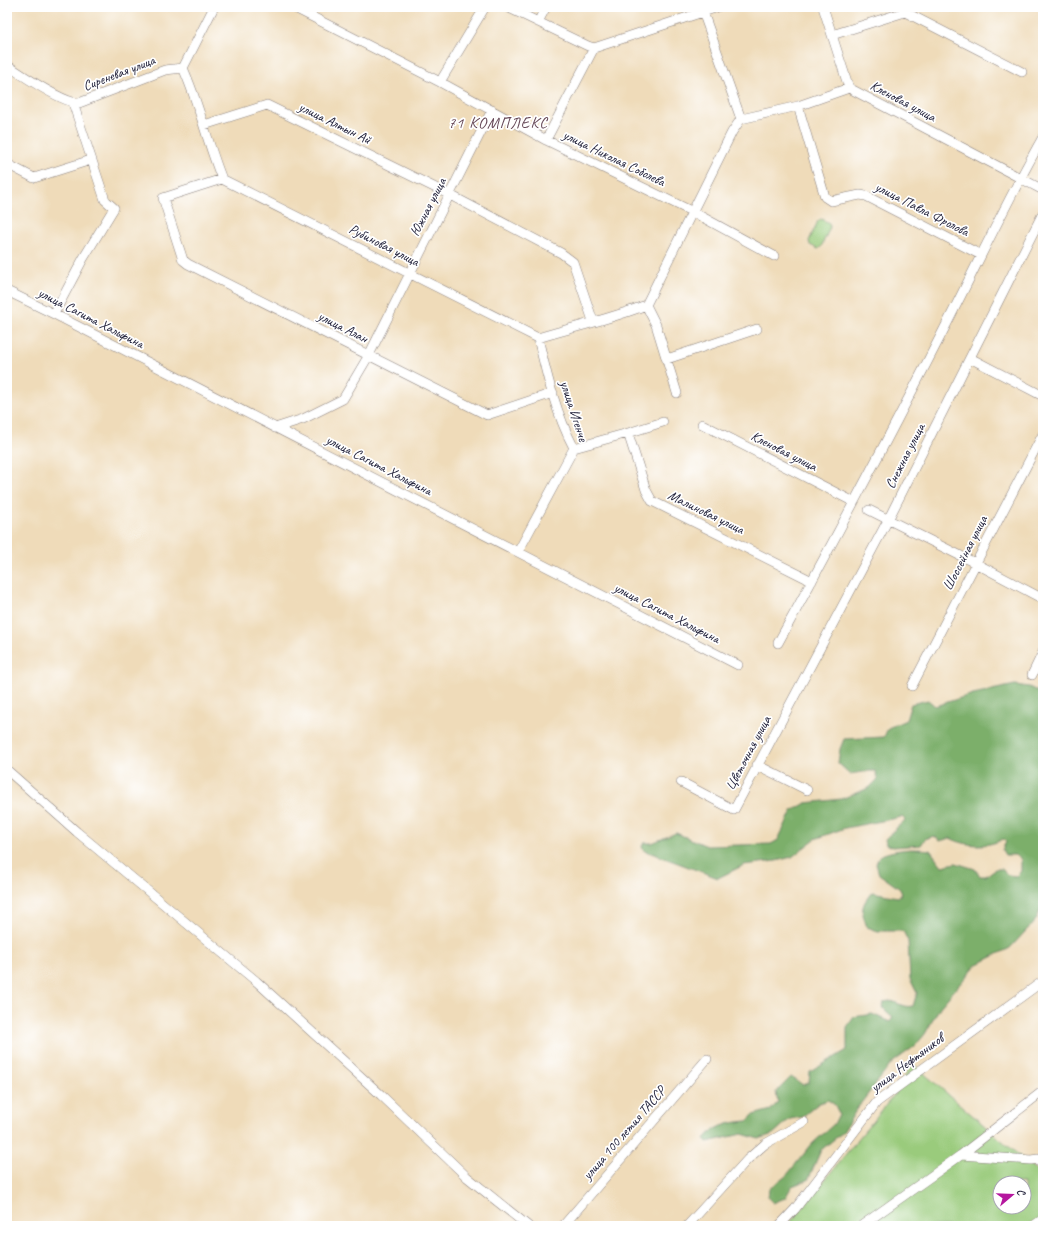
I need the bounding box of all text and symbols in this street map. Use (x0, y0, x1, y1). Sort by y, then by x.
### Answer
street label: Сиреневая улица (81, 51, 159, 94)
street label: Кленовая улица (867, 77, 939, 126)
street label: улица Алтын Ай (295, 98, 375, 148)
district label: 71 КОМПЛЕКС (448, 113, 548, 133)
street label: улица Николая Соболева (559, 126, 669, 191)
street label: Южная улица (406, 174, 450, 239)
street label: улица Павла Фролова (871, 178, 973, 241)
street label: Рубиновая улица (346, 220, 423, 271)
street label: улица Сагита Хальфина (34, 283, 148, 353)
street label: улица Алан (314, 307, 372, 347)
street label: улица Игенче (556, 378, 592, 445)
street label: Снежная улица (881, 420, 929, 491)
street label: Кленовая улица (748, 427, 821, 475)
street label: улица Сагита Хальфина (322, 430, 436, 500)
street label: Малиновая улица (665, 486, 748, 538)
street label: Шоссейная улица (939, 512, 992, 593)
street label: улица Сагита Хальфина (610, 578, 724, 648)
street label: Цветочная улица (721, 712, 775, 793)
street label: улица Нефтяников (866, 1028, 950, 1097)
street label: улица 100 летия ТАССР (578, 1081, 671, 1184)
north arrow (992, 1175, 1032, 1215)
text: С (1014, 1187, 1029, 1198)

